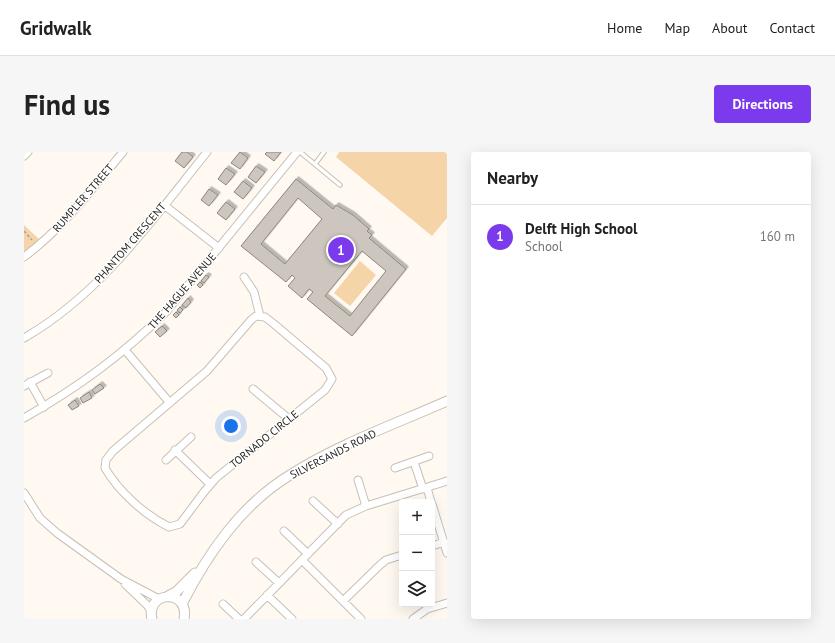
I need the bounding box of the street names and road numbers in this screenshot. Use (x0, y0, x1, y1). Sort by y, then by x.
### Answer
street label: RUMPLER STREET (49, 161, 117, 235)
street label: PHANTOM CRESCENT (91, 200, 169, 286)
street label: THE HAGUE AVENUE (145, 250, 219, 332)
street label: TORNADO CIRCLE (227, 407, 301, 471)
street label: SILVERSANDS ROAD (288, 426, 378, 482)

